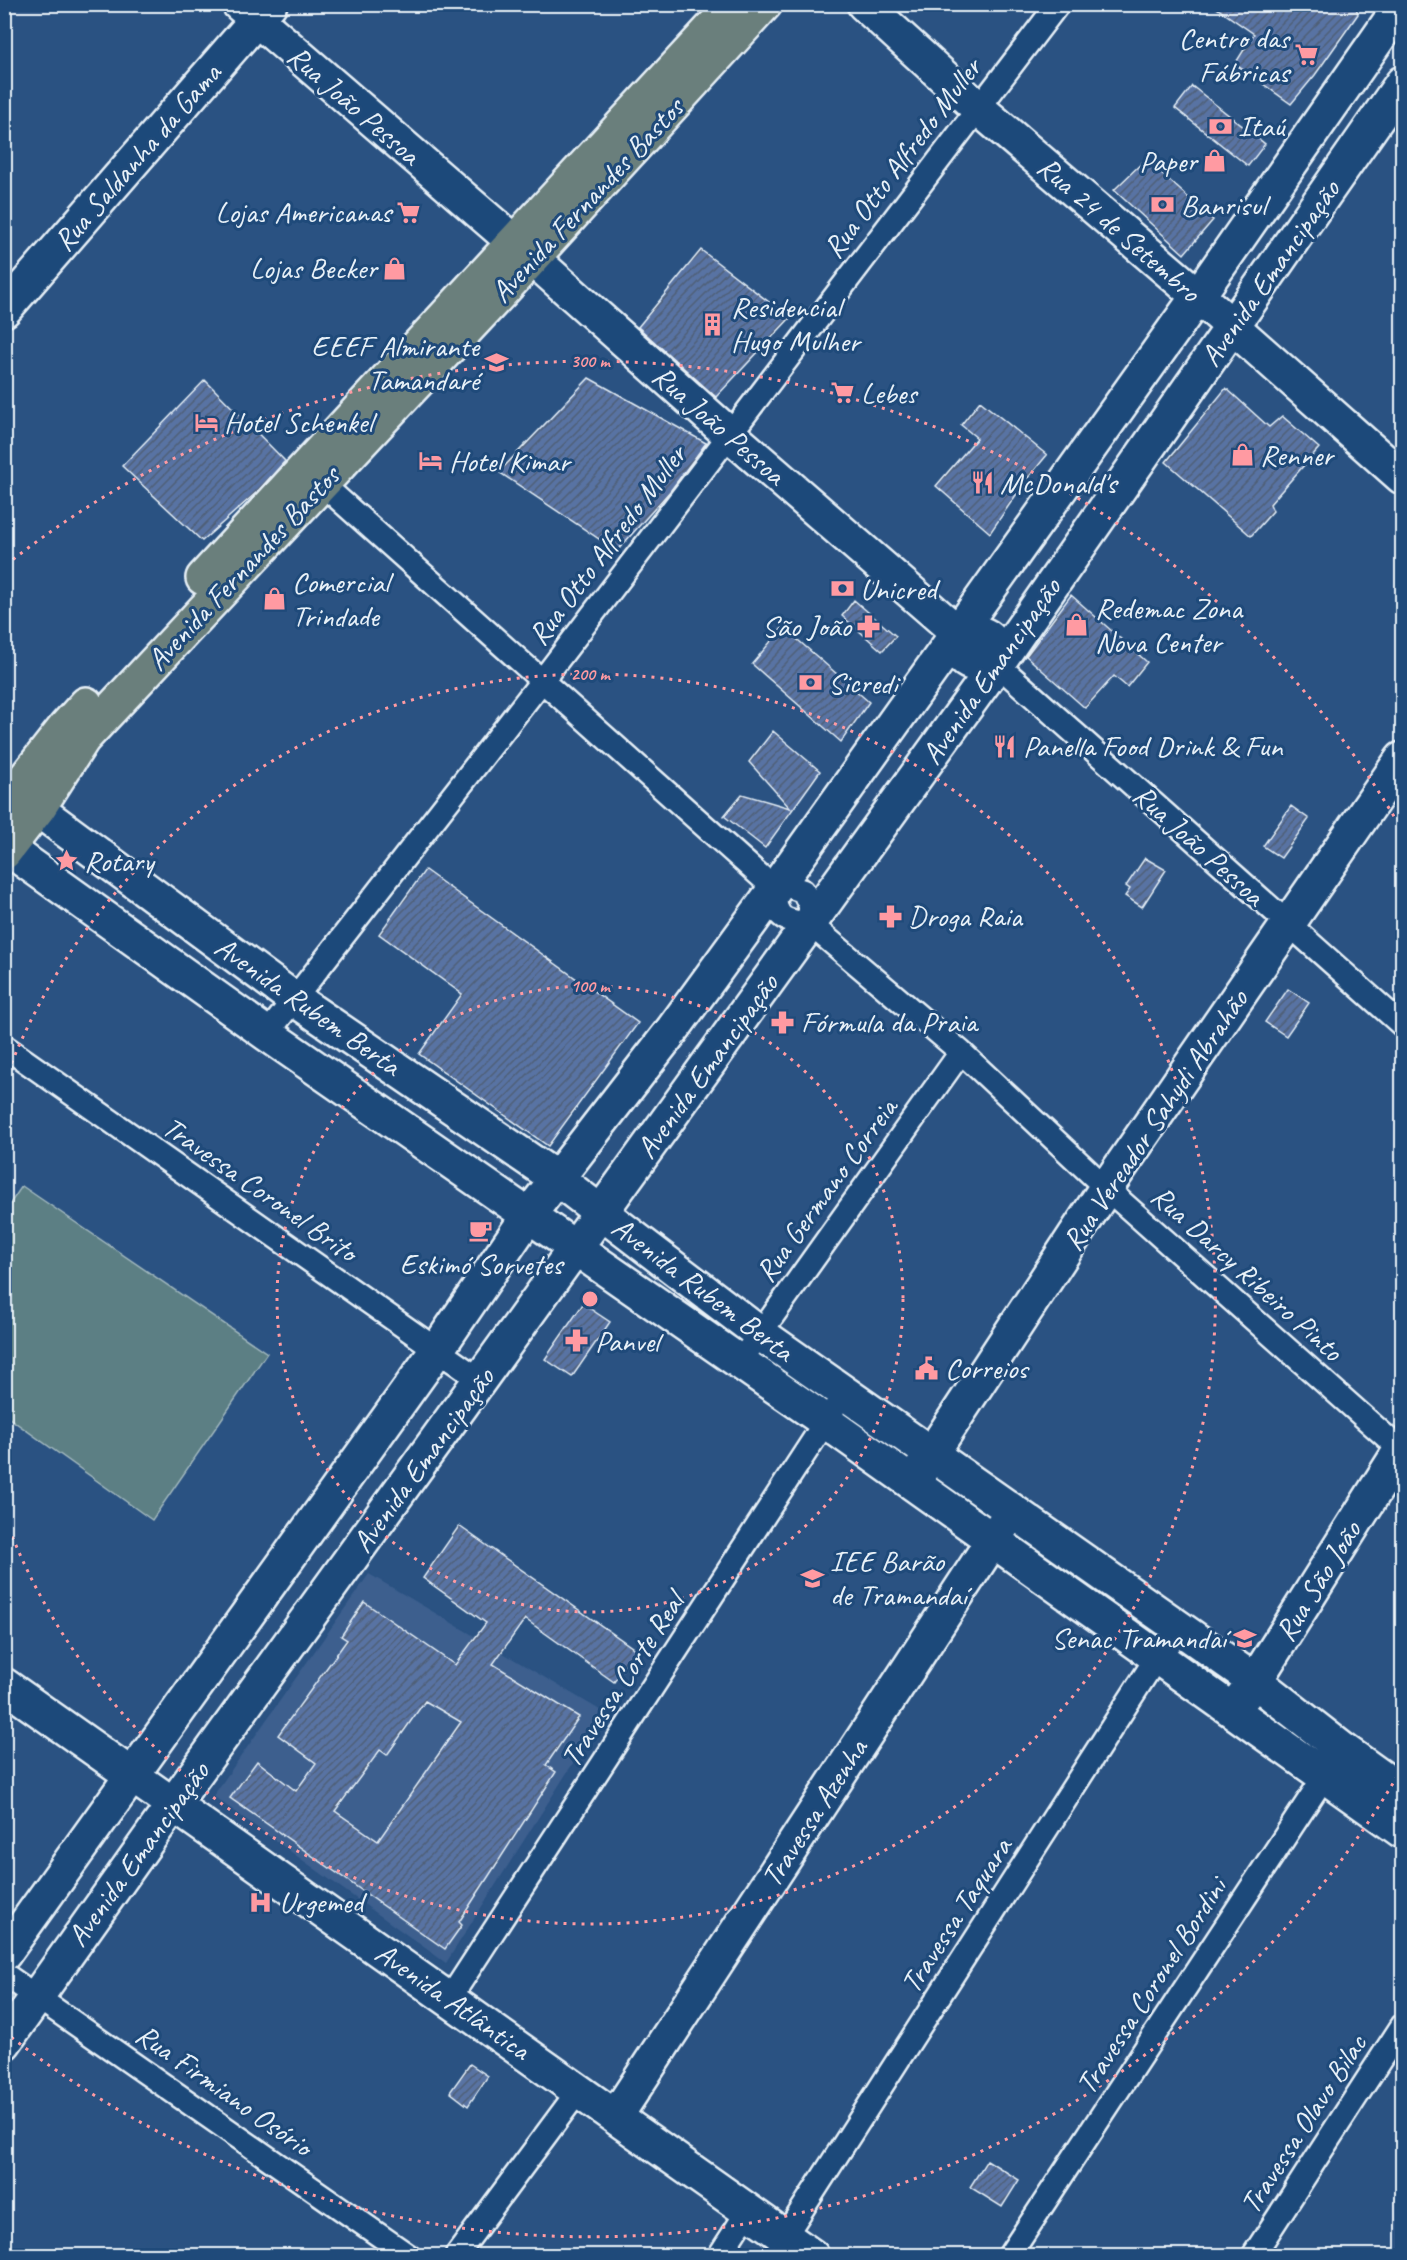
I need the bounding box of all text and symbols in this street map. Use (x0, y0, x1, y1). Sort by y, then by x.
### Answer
place label: Centro das Fábricas (1179, 19, 1292, 91)
street label: Rua João Pessoa (280, 37, 430, 174)
supermarket icon: Centro das Fábricas (1294, 42, 1320, 68)
street label: Rua Otto Alfredo Muller (814, 48, 991, 266)
street label: Rua Saldanha da Gama (45, 54, 230, 259)
street label: Avenida Fernandes Bastos (482, 88, 694, 310)
place label: Itaú (1238, 107, 1287, 145)
bank icon: Itaú (1207, 113, 1233, 139)
place label: Paper (1139, 142, 1199, 180)
street label: Rua 24 de Setembro (1030, 148, 1209, 311)
shop icon: Paper (1202, 148, 1228, 174)
street label: Avenida Emancipação (1192, 171, 1349, 374)
place label: Banrisul (1181, 186, 1271, 224)
bank icon: Banrisul (1150, 192, 1176, 218)
place label: Lojas Americanas (215, 193, 394, 231)
supermarket icon: Lojas Americanas (396, 199, 422, 225)
place label: Lojas Becker (250, 249, 379, 287)
shop icon: Lojas Becker (382, 255, 408, 281)
place label: Residencial Hugo Mulher (731, 288, 863, 360)
building icon: Residencial Hugo Mulher (700, 311, 726, 337)
place label: EEEF Almirante Tamandaré (311, 327, 483, 399)
school or university icon: EEEF Almirante Tamandaré (484, 350, 510, 376)
text: 300 m (571, 350, 611, 372)
street label: Rua João Pessoa (645, 357, 795, 494)
place label: Lebes (861, 374, 919, 412)
supermarket icon: Lebes (830, 380, 856, 406)
place label: Hotel Schenkel (224, 403, 377, 441)
hotel icon: Hotel Schenkel (193, 409, 219, 435)
street label: Rua Otto Alfredo Muller (519, 435, 696, 653)
place label: Renner (1260, 436, 1335, 474)
place label: Hotel Kimar (449, 442, 573, 480)
shop icon: Renner (1229, 442, 1255, 468)
hotel icon: Hotel Kimar (418, 448, 444, 474)
street label: Avenida Fernandes Bastos (138, 456, 350, 678)
place label: McDonald's (1000, 464, 1119, 502)
restaurant icon: McDonald's (969, 470, 995, 496)
place label: Comercial Trindade (292, 563, 394, 635)
street label: Avenida Emancipação (913, 569, 1070, 772)
place label: Unicred (860, 570, 941, 608)
bank icon: Unicred (829, 576, 855, 602)
shop icon: Comercial Trindade (261, 586, 287, 612)
place label: Redemac Zona Nova Center (1095, 589, 1244, 661)
place label: São João (762, 607, 852, 645)
shop icon: Redemac Zona Nova Center (1064, 612, 1090, 638)
pharmacy icon: São João (856, 613, 882, 639)
text: 200 m (571, 663, 611, 685)
place label: Sicredi (828, 664, 901, 702)
bank icon: Sicredi (797, 670, 823, 696)
place label: Panella Food Drink & Fun (1023, 727, 1284, 765)
restaurant icon: Panella Food Drink & Fun (992, 733, 1018, 759)
street label: Rua João Pessoa (1125, 776, 1274, 915)
place label: Rotary (84, 842, 156, 880)
place icon: Rotary (53, 848, 79, 874)
place label: Droga Raia (908, 897, 1024, 935)
pharmacy icon: Droga Raia (877, 903, 903, 929)
street label: Avenida Rubem Berta (208, 928, 410, 1085)
street label: Avenida Emancipação (627, 965, 788, 1166)
text: 100 m (571, 975, 611, 997)
street label: Rua Vereador Sahydi Abrahão (1053, 981, 1257, 1258)
place label: Fórmula da Praia (801, 1003, 980, 1041)
pharmacy icon: Fórmula da Praia (770, 1009, 796, 1035)
street label: Rua Germano Correia (747, 1088, 907, 1289)
street label: Travessa Coronel Brito (155, 1108, 367, 1272)
street label: Rua Darcy Ribeiro Pinto (1143, 1177, 1352, 1370)
street label: Avenida Rubem Berta (604, 1208, 803, 1371)
cafe icon: Eskimó Sorvetes (468, 1217, 494, 1243)
place label: Eskimó Sorvetes (400, 1245, 565, 1283)
centre of rings (580, 1289, 600, 1309)
place label: Panvel (595, 1322, 664, 1360)
pharmacy icon: Panvel (564, 1328, 590, 1354)
place label: Correios (945, 1349, 1030, 1387)
public building icon: Correios (914, 1355, 940, 1381)
street label: Avenida Emancipação (343, 1359, 504, 1560)
street label: Rua São João (1266, 1513, 1371, 1648)
place label: IEE Barão de Tramandaí (830, 1542, 973, 1614)
school or university icon: IEE Barão de Tramandaí (799, 1565, 825, 1591)
street label: Travessa Corte Real (552, 1582, 695, 1774)
place label: Senac Tramandaí (1051, 1619, 1232, 1657)
school or university icon: Senac Tramandaí (1231, 1625, 1257, 1651)
street label: Travessa Azenha (752, 1730, 877, 1894)
street label: Avenida Emancipação (58, 1753, 219, 1954)
street label: Travessa Taquara (892, 1829, 1021, 2000)
street label: Travessa Coronel Bordini (1067, 1868, 1237, 2101)
place label: Urgemed (279, 1883, 368, 1921)
hospital icon: Urgemed (248, 1889, 274, 1915)
street label: Avenida Atlântica (368, 1934, 539, 2069)
street label: Rua Firmiano Osório (129, 2015, 322, 2167)
street label: Travessa Olavo Bilac (1231, 2026, 1376, 2221)

